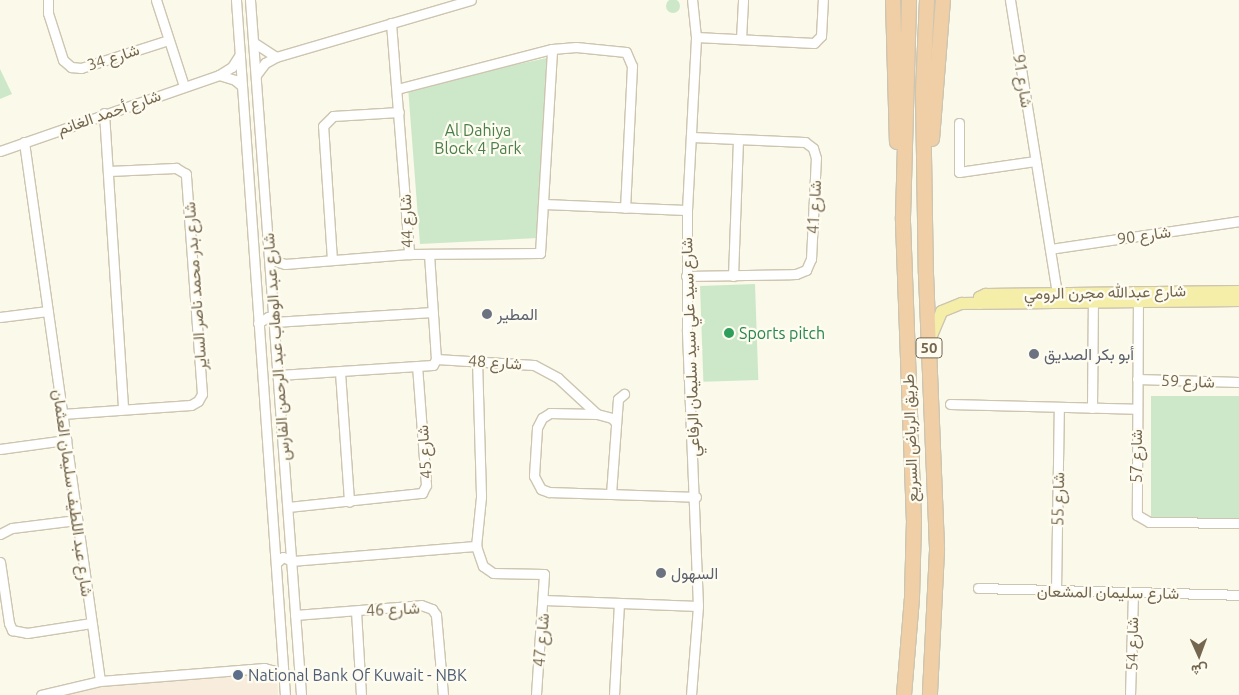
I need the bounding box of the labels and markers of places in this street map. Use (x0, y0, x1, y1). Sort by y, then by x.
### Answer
place label: المطير (497, 304, 538, 324)
marker: المطير (481, 308, 493, 320)
place label: Sports pitch (739, 323, 825, 343)
marker: Sports pitch (723, 327, 735, 339)
place label: أبو بكر الصديق (1044, 344, 1134, 364)
marker: أبو بكر الصديق (1028, 348, 1040, 360)
place label: السهول (671, 563, 718, 583)
marker: السهول (655, 567, 667, 579)
place label: National Bank Of Kuwait - NBK (248, 665, 467, 685)
marker: National Bank Of Kuwait - NBK (232, 669, 244, 681)

